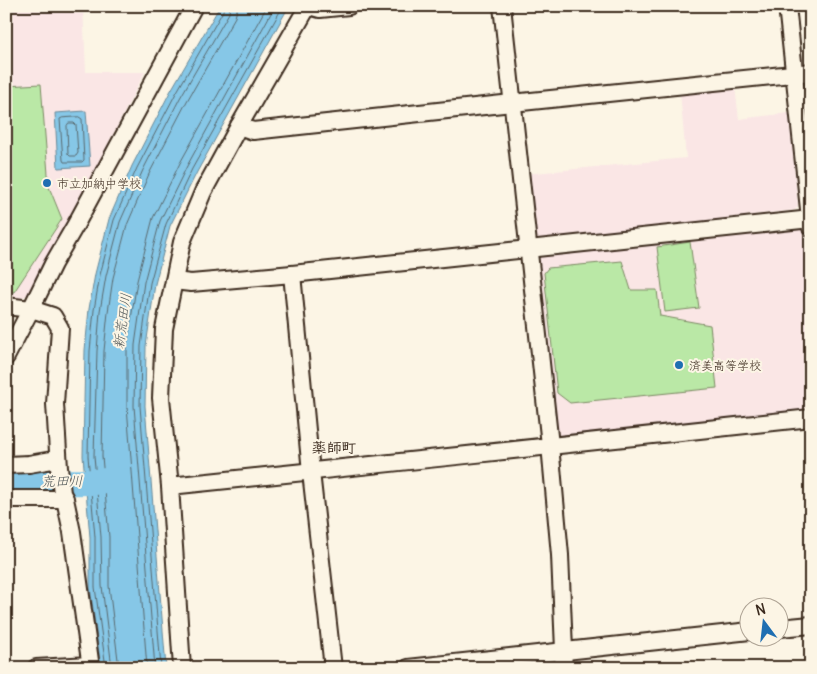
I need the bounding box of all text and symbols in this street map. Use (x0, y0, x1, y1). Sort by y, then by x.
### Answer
place label: 市立加納中学校 (57, 176, 141, 191)
marker: 市立加納中学校 (41, 177, 53, 189)
water label: 新荒田川 (109, 292, 135, 350)
place label: 済美高等学校 (689, 358, 761, 373)
marker: 済美高等学校 (673, 359, 685, 371)
district label: 薬師町 (311, 438, 357, 457)
water label: 荒田川 (41, 472, 83, 490)
north arrow (740, 596, 790, 646)
text: N (754, 599, 768, 619)

